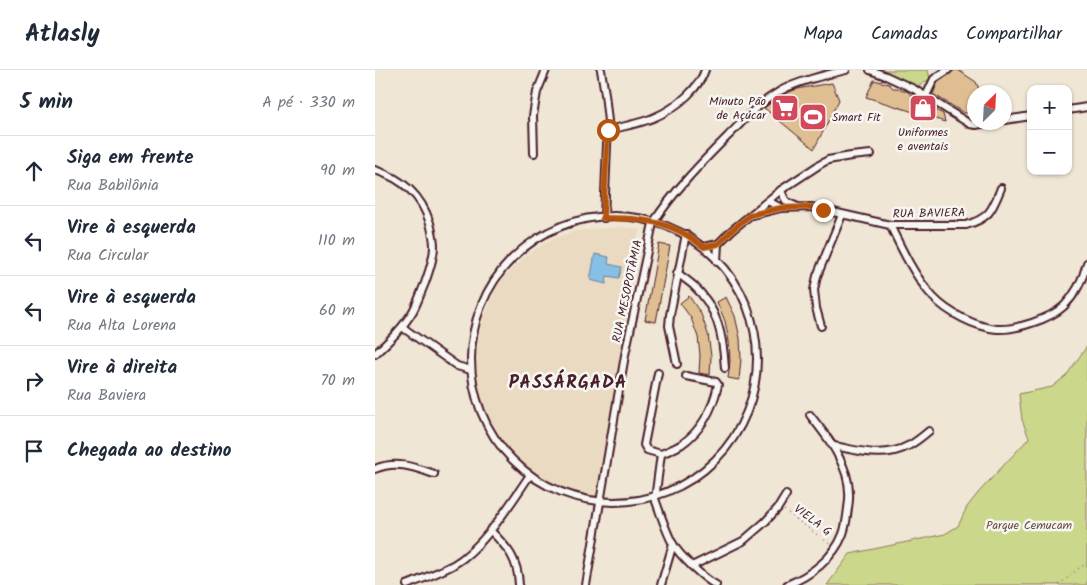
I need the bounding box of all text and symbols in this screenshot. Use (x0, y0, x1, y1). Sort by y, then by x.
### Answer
text: Atlasly (25, 15, 100, 54)
text: Mapa (803, 20, 843, 49)
text: Camadas (871, 20, 938, 49)
text: Compartilhar (966, 20, 1062, 49)
north arrow (967, 85, 1012, 130)
map controls (1027, 85, 1072, 175)
button: + (1027, 85, 1072, 130)
text: 5 min (20, 86, 73, 119)
text: A pé · 330 m (262, 90, 355, 115)
place label: Minuto Pão de Açúcar (709, 92, 767, 125)
supermarket icon: Minuto Pão de Açúcar (770, 93, 800, 123)
shop icon: Uniformes e aventais (908, 93, 938, 123)
sports icon: Smart Fit (798, 102, 828, 132)
place label: Smart Fit (832, 108, 881, 127)
route start (597, 119, 620, 142)
place label: Uniformes e aventais (898, 123, 948, 156)
button: − (1027, 130, 1072, 175)
text: Siga em frente (67, 143, 194, 173)
icon: ahead (20, 157, 48, 185)
text: 90 m (320, 158, 355, 183)
text: Rua Babilônia (67, 173, 159, 198)
route end (812, 199, 835, 222)
street label: RUA BAVIERA (893, 203, 966, 224)
text: Vire à esquerda (67, 213, 196, 243)
icon: left (20, 227, 48, 255)
text: 110 m (318, 228, 355, 253)
street label: RUA MESOPOTÂMIA (607, 238, 648, 344)
text: Rua Circular (67, 243, 148, 268)
text: Vire à esquerda (67, 283, 196, 313)
icon: left (20, 297, 48, 325)
text: 60 m (319, 298, 355, 323)
text: Rua Alta Lorena (67, 313, 176, 338)
text: Vire à direita (67, 353, 177, 383)
icon: right (20, 367, 48, 395)
text: 70 m (320, 368, 355, 393)
district label: PASSÁRGADA (509, 369, 627, 398)
text: Rua Baviera (67, 383, 146, 408)
text: Chegada ao destino (67, 436, 232, 466)
icon: arrive (20, 437, 48, 465)
street label: VIELA G (790, 500, 836, 541)
park label: Parque Cemucam (986, 516, 1073, 535)

